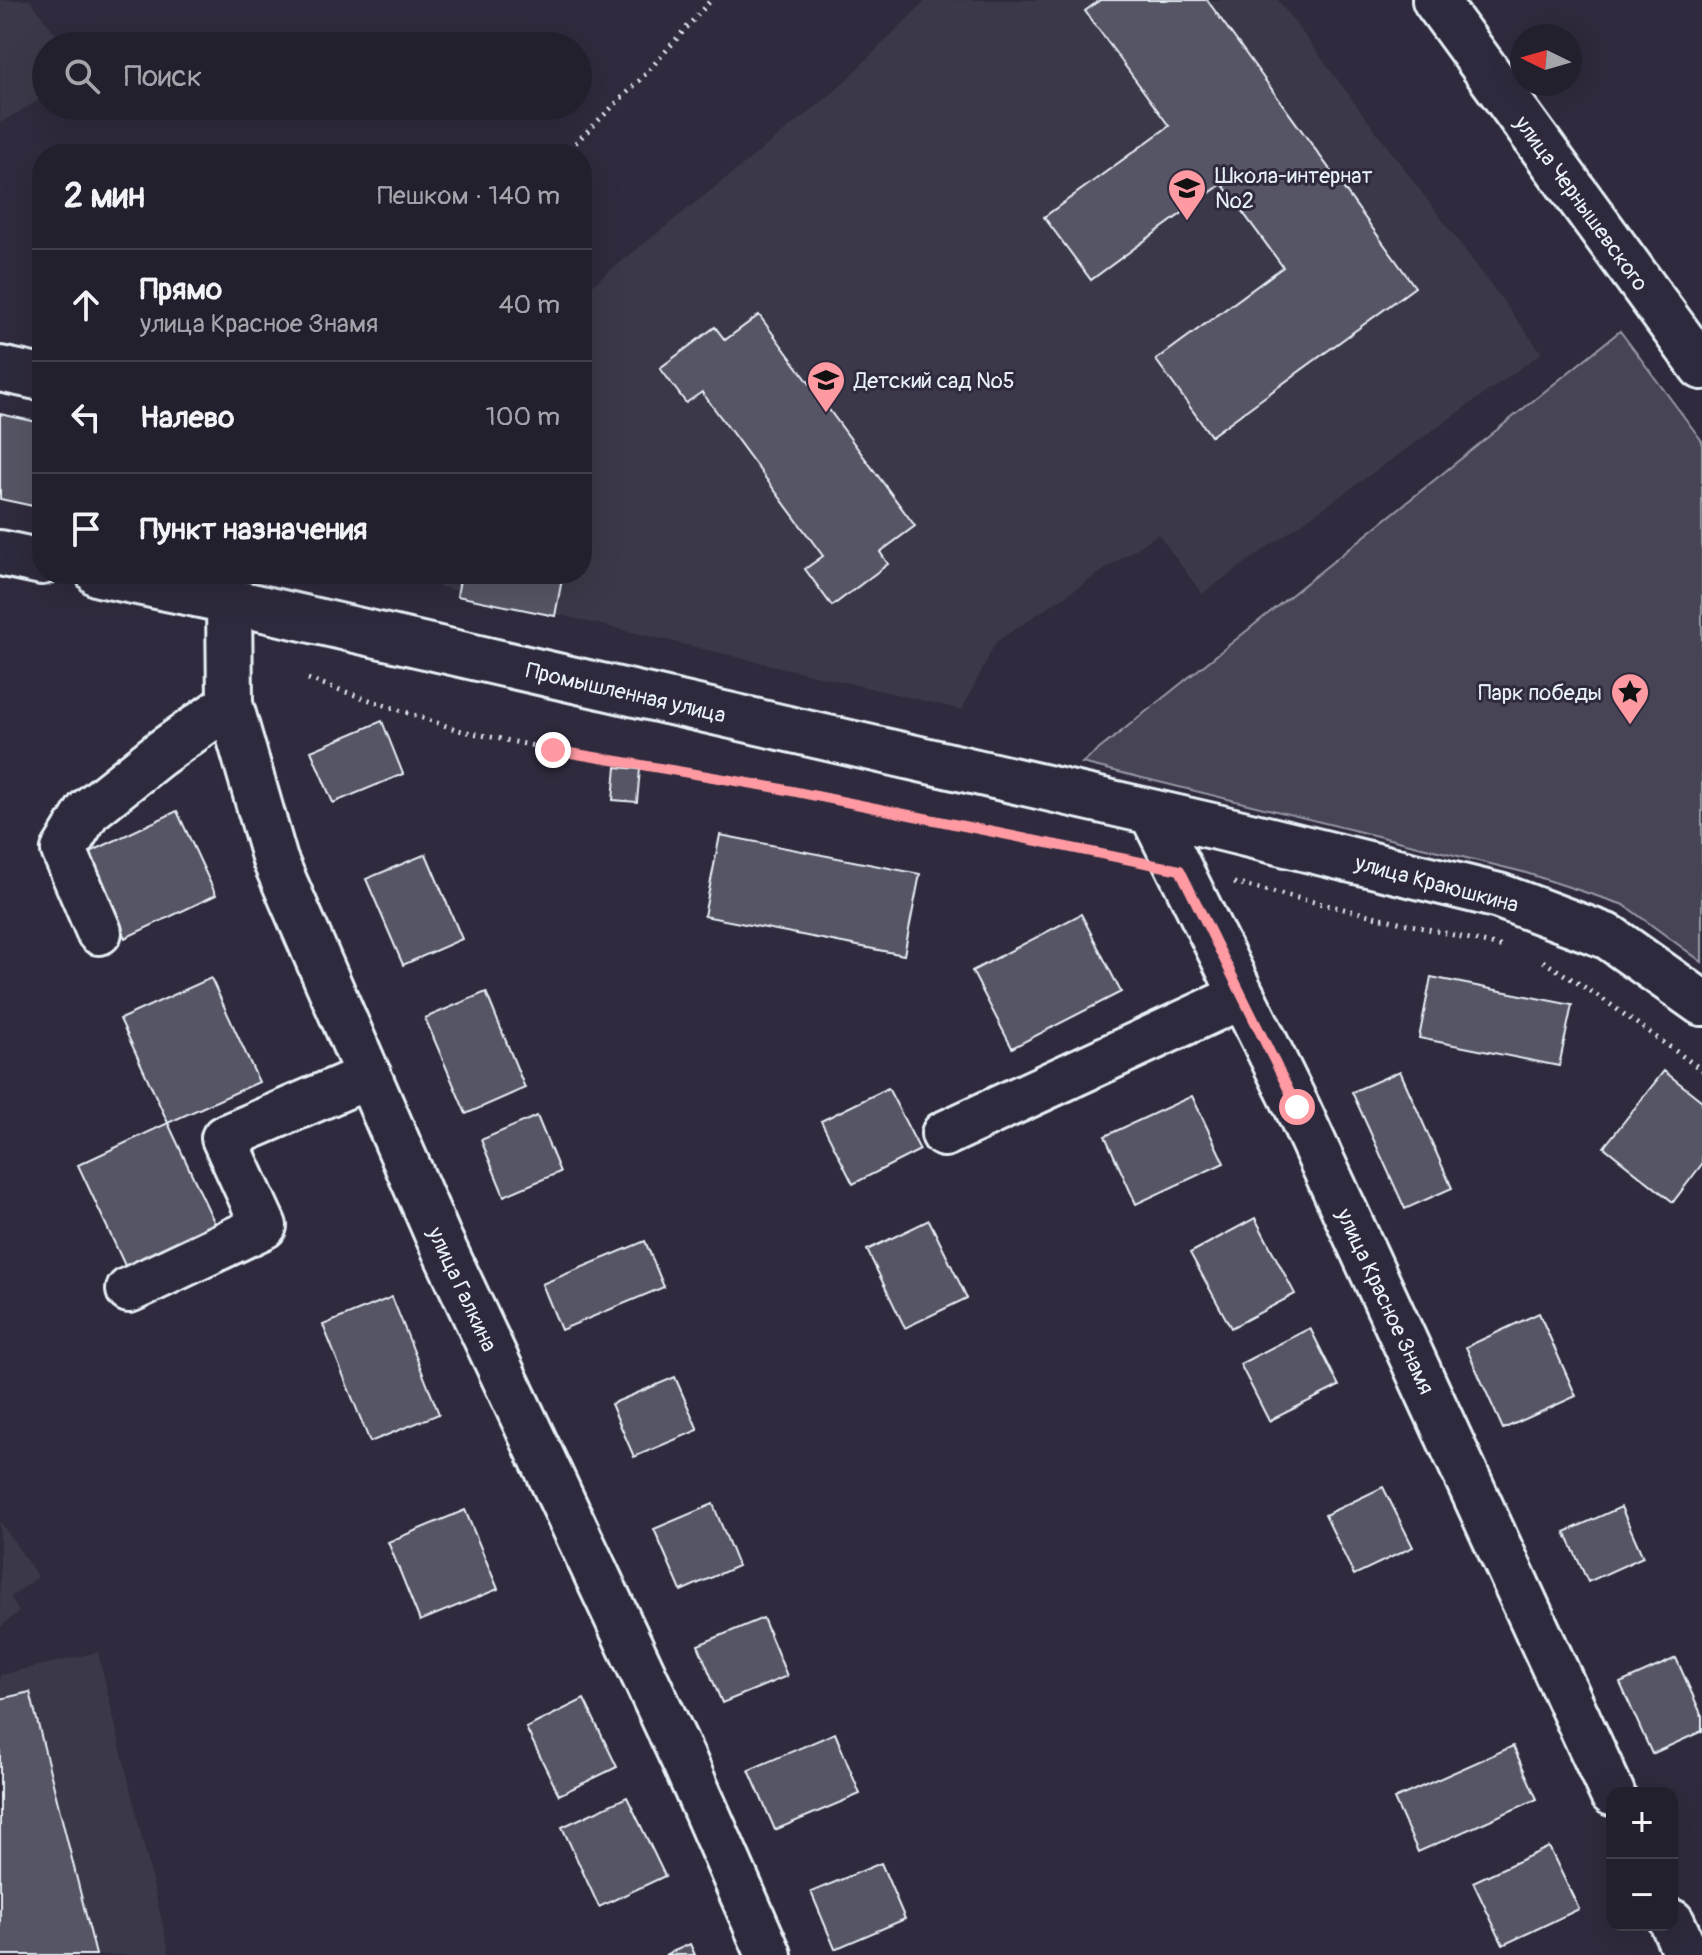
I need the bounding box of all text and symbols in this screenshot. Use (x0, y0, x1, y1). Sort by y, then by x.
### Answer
north arrow (1510, 24, 1582, 96)
search box (32, 32, 592, 120)
icon: search (60, 54, 104, 98)
text: Поиск (124, 58, 202, 95)
street label: улица Чернышевского (1508, 110, 1654, 297)
place label: Школа-интернат №2 (1215, 162, 1373, 215)
school or university icon: Школа-интернат №2 (1166, 167, 1208, 222)
text: 2 мин (64, 175, 145, 218)
text: Пешком · 140 m (377, 180, 560, 212)
text: Прямо (140, 271, 222, 308)
icon: ahead (64, 283, 108, 327)
text: 40 m (498, 289, 560, 321)
text: улица Красное Знамя (140, 308, 378, 340)
school or university icon: Детский сад №5 (805, 359, 847, 414)
place label: Детский сад №5 (853, 367, 1015, 395)
icon: left (64, 395, 108, 439)
text: Налево (140, 399, 234, 436)
text: 100 m (486, 401, 560, 433)
icon: arrive (64, 507, 108, 551)
text: Пункт назначения (140, 511, 367, 548)
street label: Промышленная улица (523, 656, 728, 730)
place icon: Парк победы (1609, 671, 1651, 726)
place label: Парк победы (1478, 679, 1602, 707)
route end (535, 732, 571, 768)
street label: улица Краюшкина (1351, 848, 1521, 919)
route start (1279, 1089, 1315, 1125)
street label: улица Красное Знамя (1329, 1203, 1440, 1399)
street label: улица Галкина (421, 1222, 503, 1356)
map controls (1606, 1787, 1678, 1931)
button: + (1606, 1787, 1678, 1859)
button: − (1606, 1859, 1678, 1931)

